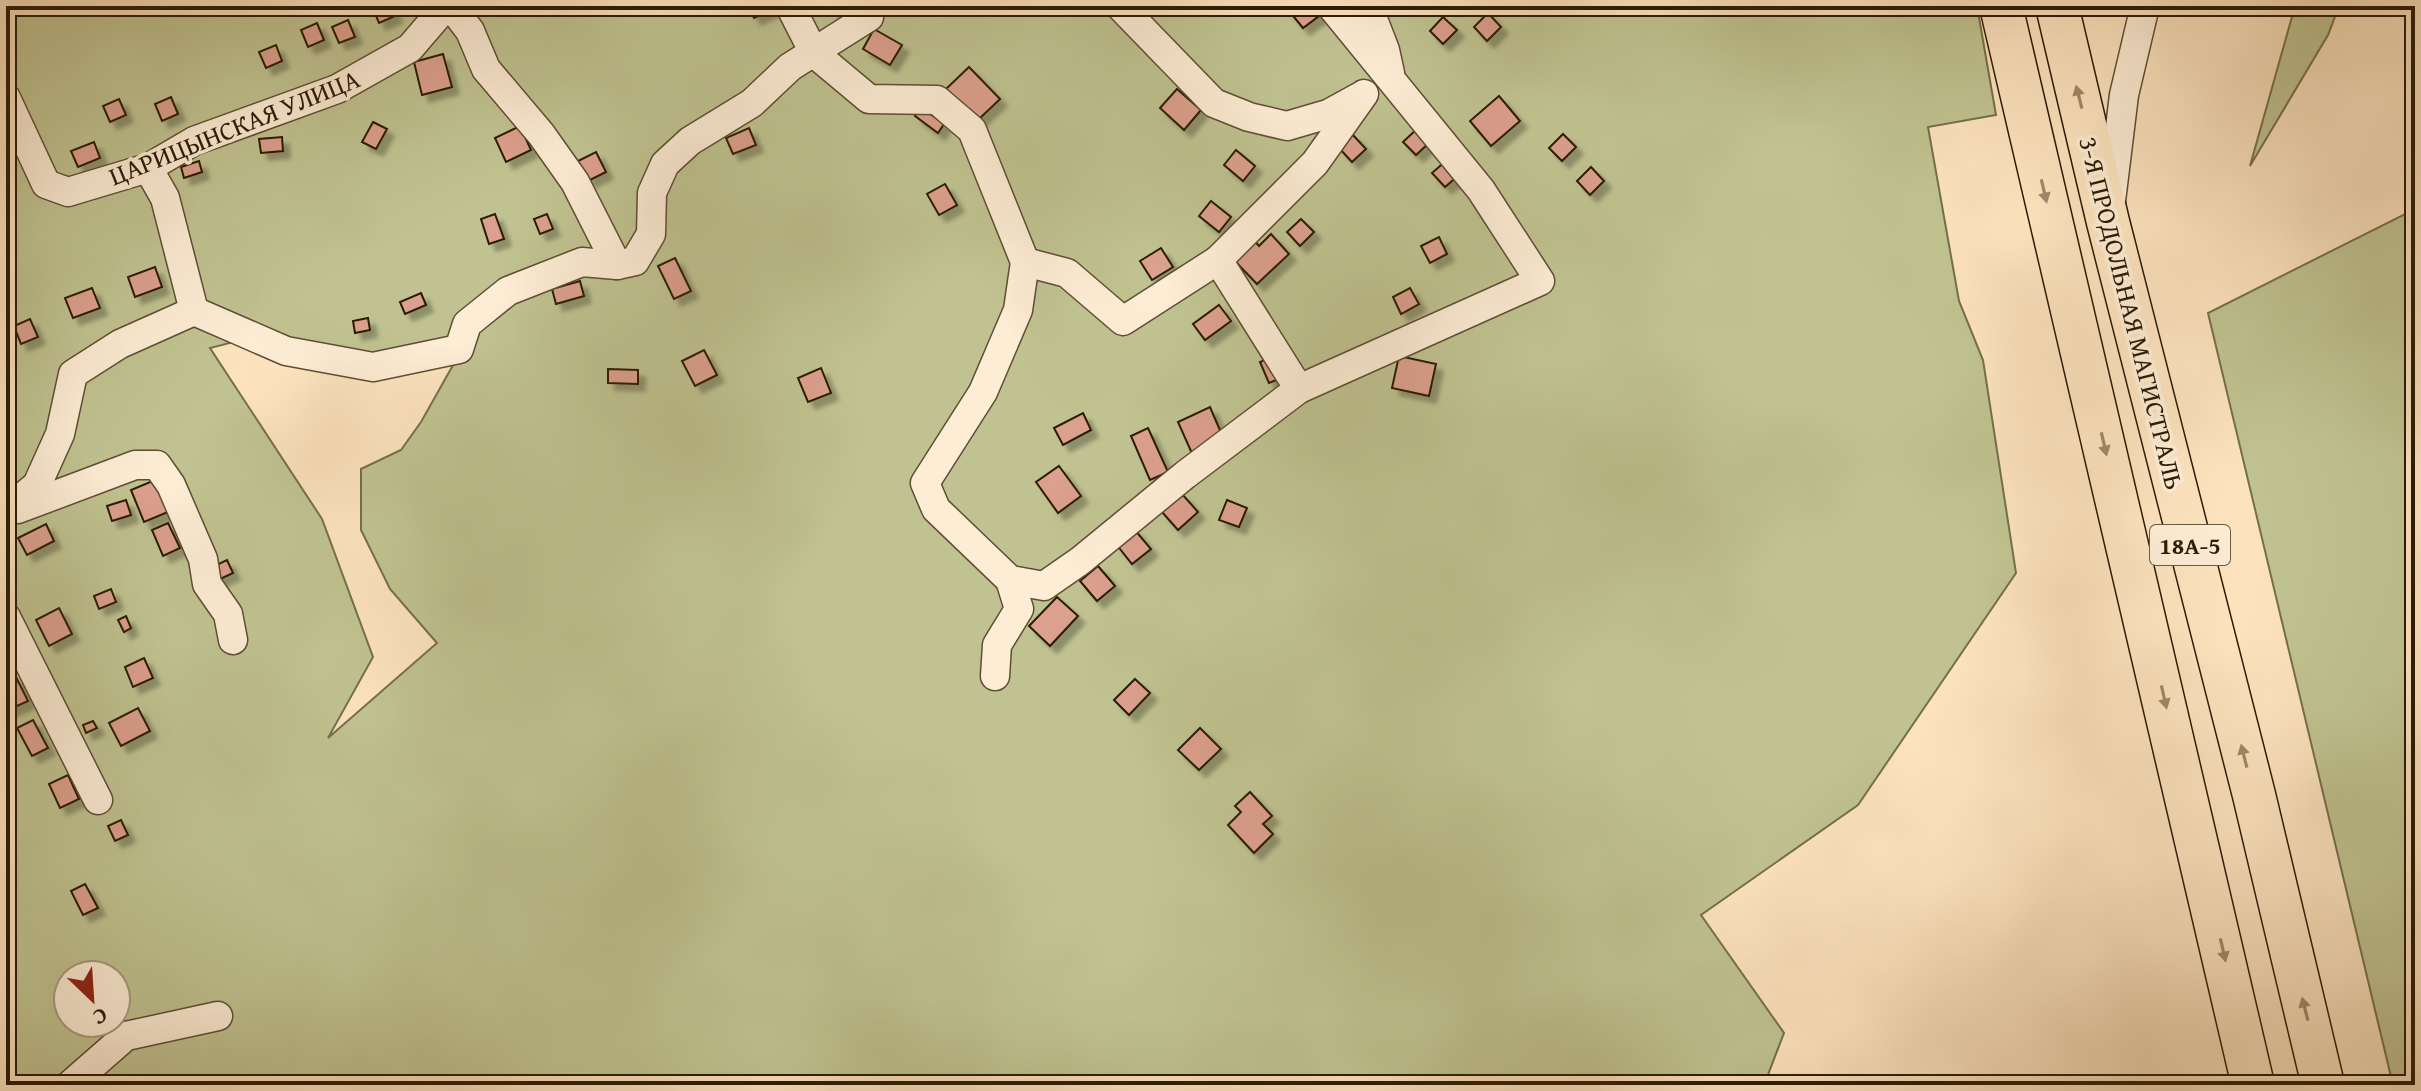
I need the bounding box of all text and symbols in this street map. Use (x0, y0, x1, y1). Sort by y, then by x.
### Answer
street label: ЦАРИЦЫНСКАЯ УЛИЦА (103, 59, 365, 195)
one-way arrow (2072, 84, 2085, 109)
street label: 3-Я ПРОДОЛЬНАЯ МАГИСТРАЛЬ (2069, 133, 2195, 493)
one-way arrow (2039, 179, 2051, 204)
one-way arrow (2098, 432, 2111, 457)
road number: 18А-5 (2150, 525, 2230, 565)
one-way arrow (2158, 685, 2171, 710)
one-way arrow (2237, 744, 2249, 769)
one-way arrow (2217, 938, 2230, 963)
north arrow (52, 959, 132, 1039)
one-way arrow (2298, 997, 2311, 1022)
text: С (88, 1000, 113, 1034)

